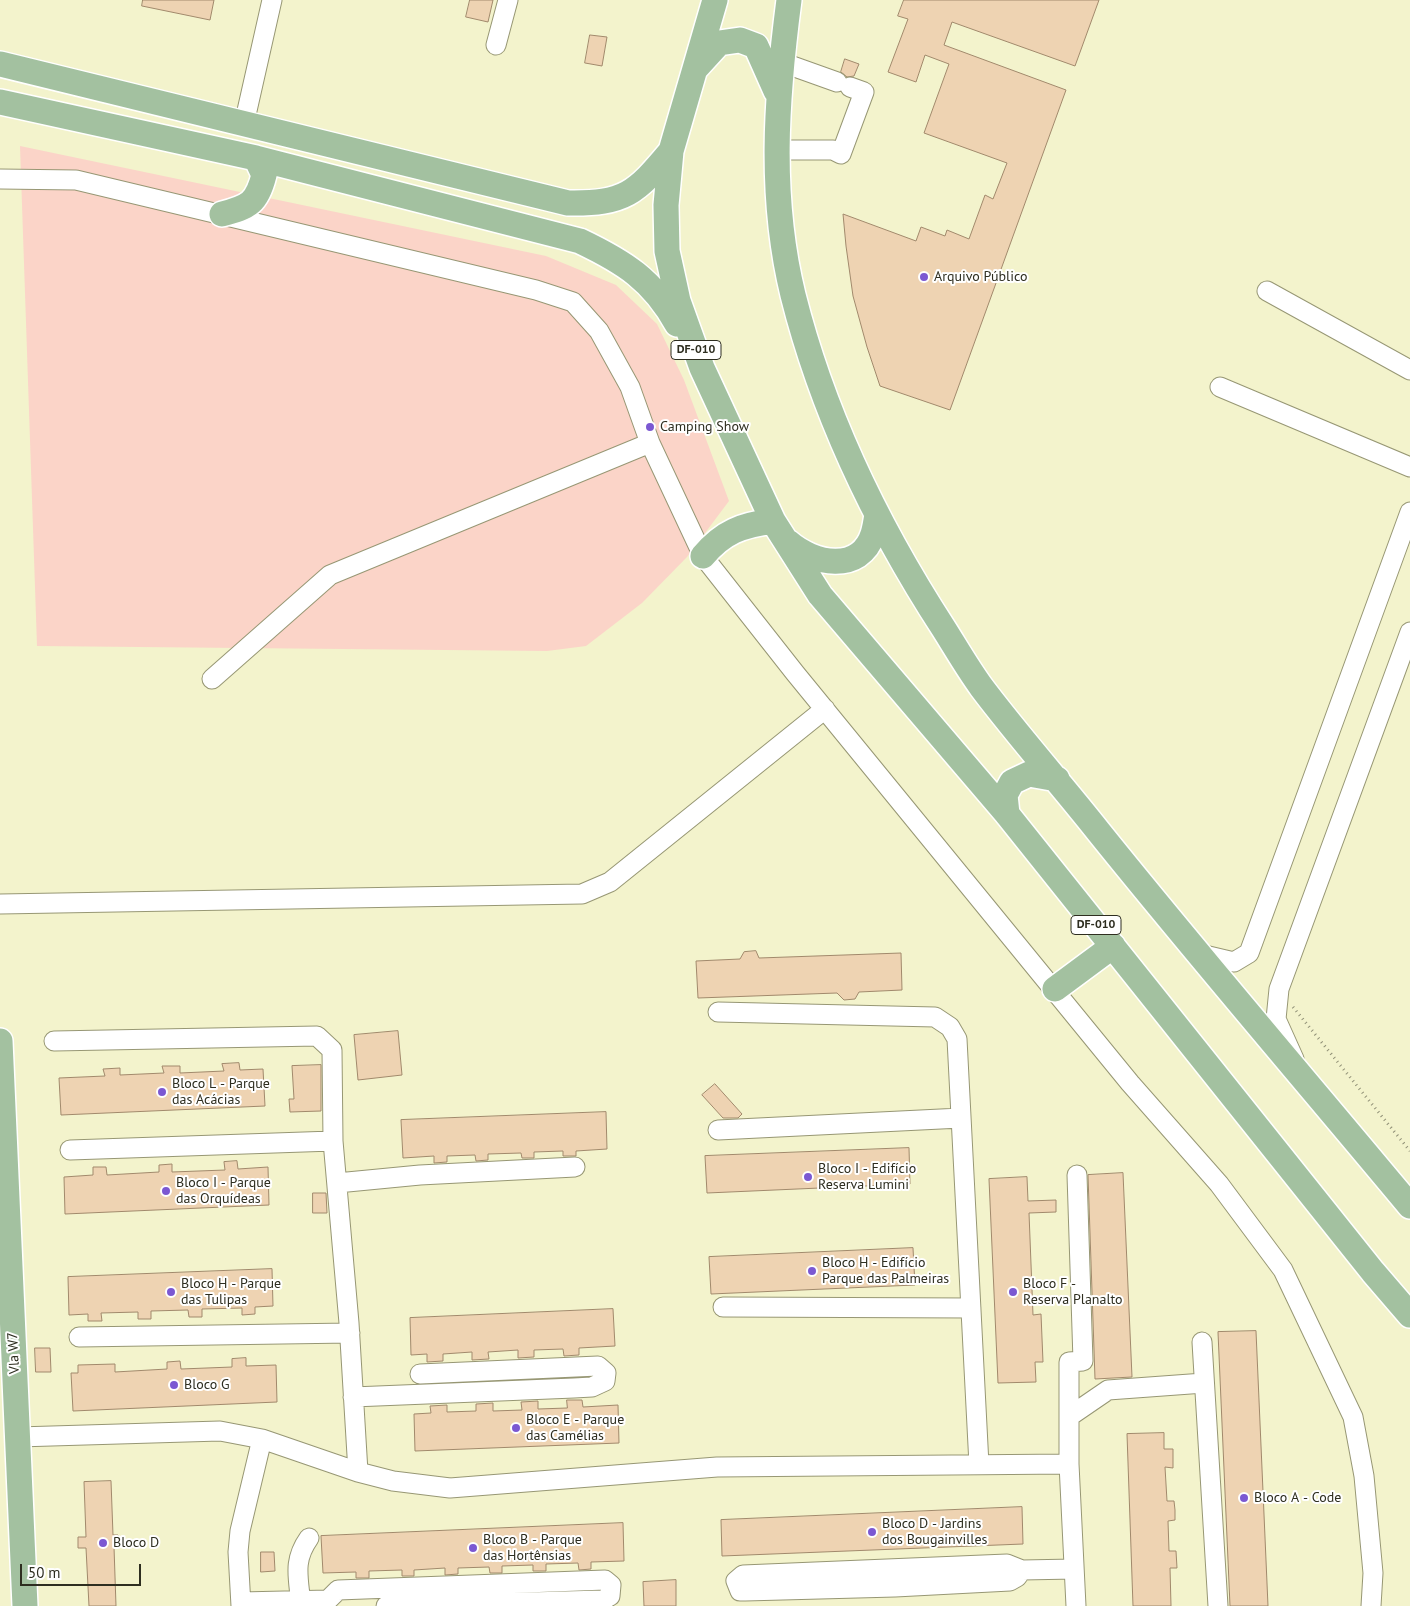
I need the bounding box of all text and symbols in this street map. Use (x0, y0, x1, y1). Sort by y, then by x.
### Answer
place label: Arquivo Público (934, 269, 1027, 285)
marker: Arquivo Público (918, 271, 930, 283)
road number: DF-010 (671, 340, 721, 360)
place label: Camping Show (660, 419, 749, 435)
marker: Camping Show (644, 421, 656, 433)
road number: DF-010 (1071, 916, 1121, 934)
place label: Bloco L - Parque das Acácias (172, 1076, 270, 1108)
marker: Bloco L - Parque das Acácias (156, 1086, 168, 1098)
place label: Bloco I - Edifício Reserva Lumini (818, 1161, 916, 1194)
marker: Bloco I - Edifício Reserva Lumini (802, 1171, 814, 1183)
place label: Bloco I - Parque das Orquídeas (176, 1175, 271, 1208)
marker: Bloco I - Parque das Orquídeas (160, 1185, 172, 1197)
place label: Bloco H - Edifício Parque das Palmeiras (822, 1255, 949, 1288)
marker: Bloco H - Edifício Parque das Palmeiras (806, 1265, 818, 1277)
place label: Bloco H - Parque das Tulipas (181, 1276, 281, 1308)
place label: Bloco F - Reserva Planalto (1023, 1276, 1123, 1308)
marker: Bloco H - Parque das Tulipas (165, 1286, 177, 1298)
marker: Bloco F - Reserva Planalto (1007, 1286, 1019, 1298)
street label: Vla W7 (5, 1332, 23, 1374)
place label: Bloco G (184, 1377, 230, 1393)
marker: Bloco G (168, 1379, 180, 1391)
place label: Bloco E - Parque das Camélias (526, 1412, 624, 1444)
marker: Bloco E - Parque das Camélias (510, 1422, 522, 1434)
place label: Bloco A - Code (1254, 1490, 1341, 1506)
marker: Bloco A - Code (1238, 1492, 1250, 1504)
place label: Bloco D - Jardins dos Bougainvilles (882, 1516, 987, 1548)
marker: Bloco D - Jardins dos Bougainvilles (866, 1526, 878, 1538)
place label: Bloco B - Parque das Hortênsias (483, 1532, 582, 1564)
place label: Bloco D (113, 1535, 159, 1551)
marker: Bloco D (97, 1537, 109, 1549)
marker: Bloco B - Parque das Hortênsias (467, 1542, 479, 1554)
scale bar (22, 1554, 144, 1586)
text: 50 m (28, 1563, 61, 1582)

